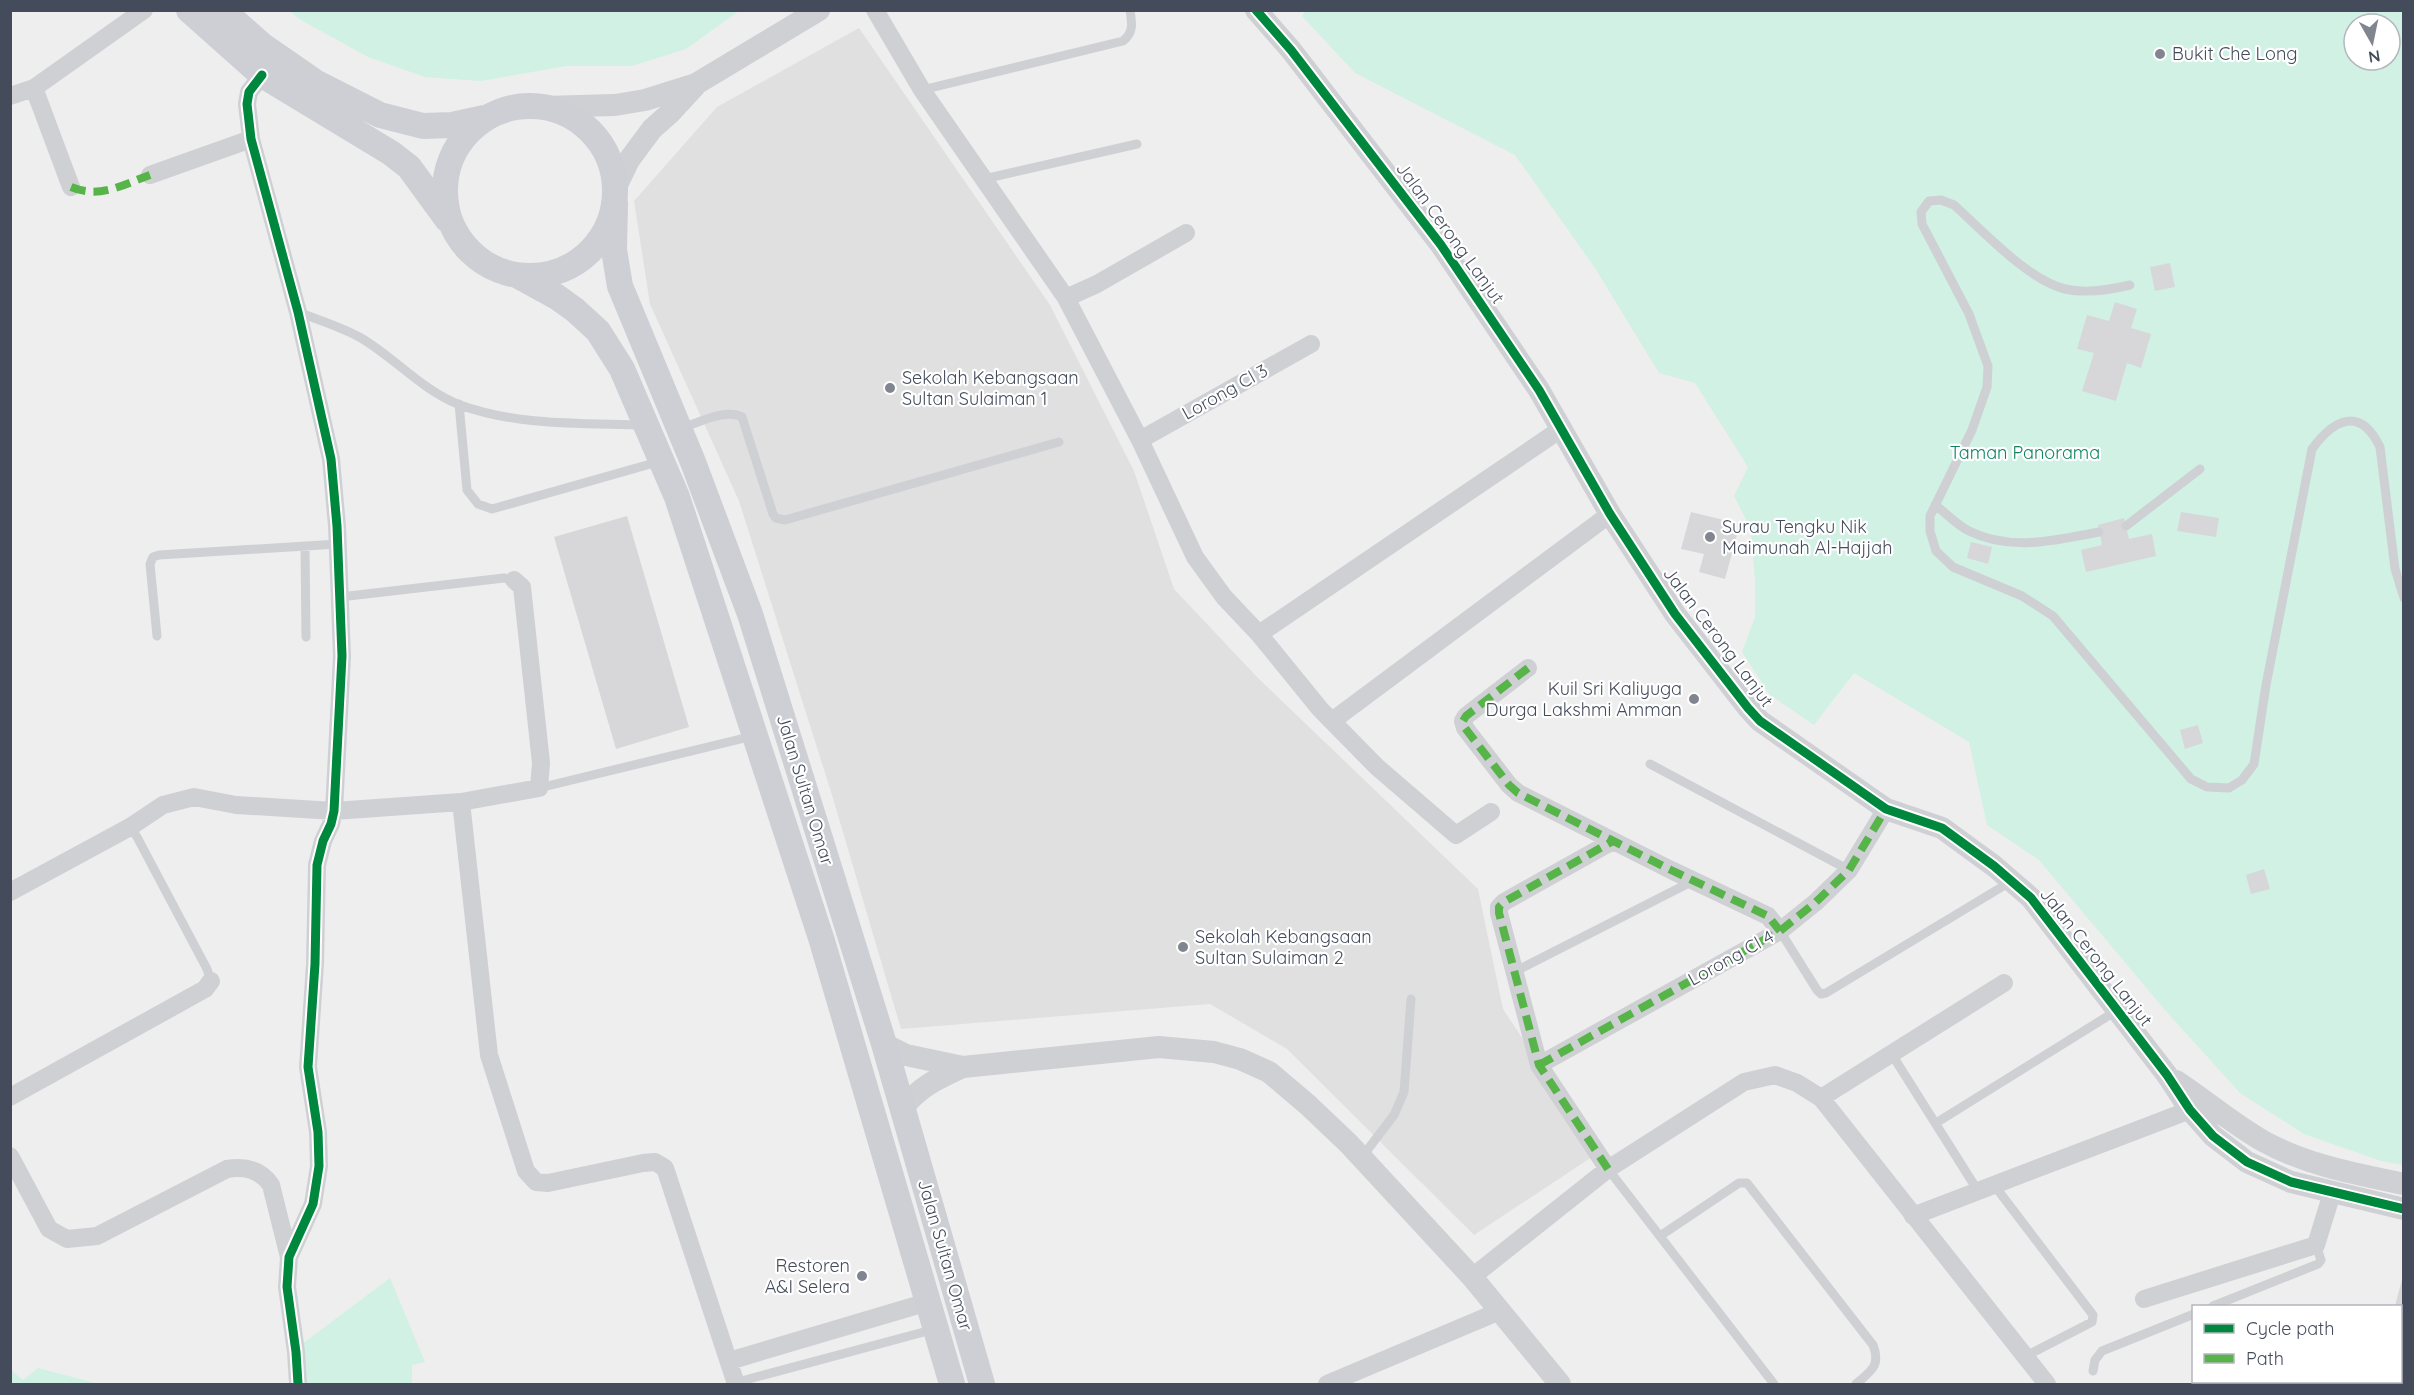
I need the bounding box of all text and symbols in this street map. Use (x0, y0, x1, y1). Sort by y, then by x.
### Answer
north arrow (2342, 12, 2402, 72)
place label: Bukit Che Long (2172, 42, 2298, 65)
text: N (2367, 46, 2382, 68)
marker: Bukit Che Long (2153, 47, 2167, 61)
street label: Jalan Cerong Lanjut (1391, 157, 1510, 308)
street label: Lorong Cl 3 (1178, 359, 1272, 425)
place label: Sekolah Kebangsaan Sultan Sulaiman 1 (902, 366, 1079, 410)
marker: Sekolah Kebangsaan Sultan Sulaiman 1 (883, 381, 897, 395)
park label: Taman Panorama (1950, 441, 2100, 464)
place label: Surau Tengku Nik Maimunah Al-Hajjah (1722, 515, 1892, 559)
marker: Surau Tengku Nik Maimunah Al-Hajjah (1703, 530, 1717, 544)
street label: Jalan Cerong Lanjut (1658, 562, 1779, 711)
place label: Kuil Sri Kaliyuga Durga Lakshmi Amman (1486, 677, 1682, 721)
marker: Kuil Sri Kaliyuga Durga Lakshmi Amman (1687, 692, 1701, 706)
street label: Jalan Sultan Omar (772, 712, 839, 868)
street label: Jalan Cerong Lanjut (2035, 883, 2158, 1031)
place label: Sekolah Kebangsaan Sultan Sulaiman 2 (1195, 925, 1372, 969)
street label: Lorong Cl 4 (1684, 925, 1778, 991)
marker: Sekolah Kebangsaan Sultan Sulaiman 2 (1176, 940, 1190, 954)
street label: Jalan Sultan Omar (913, 1177, 978, 1333)
place label: Restoren A&I Selera (765, 1254, 850, 1298)
marker: Restoren A&I Selera (855, 1269, 869, 1283)
legend (2192, 1305, 2402, 1383)
text: Cycle path (2246, 1317, 2334, 1340)
text: Path (2246, 1347, 2284, 1370)

